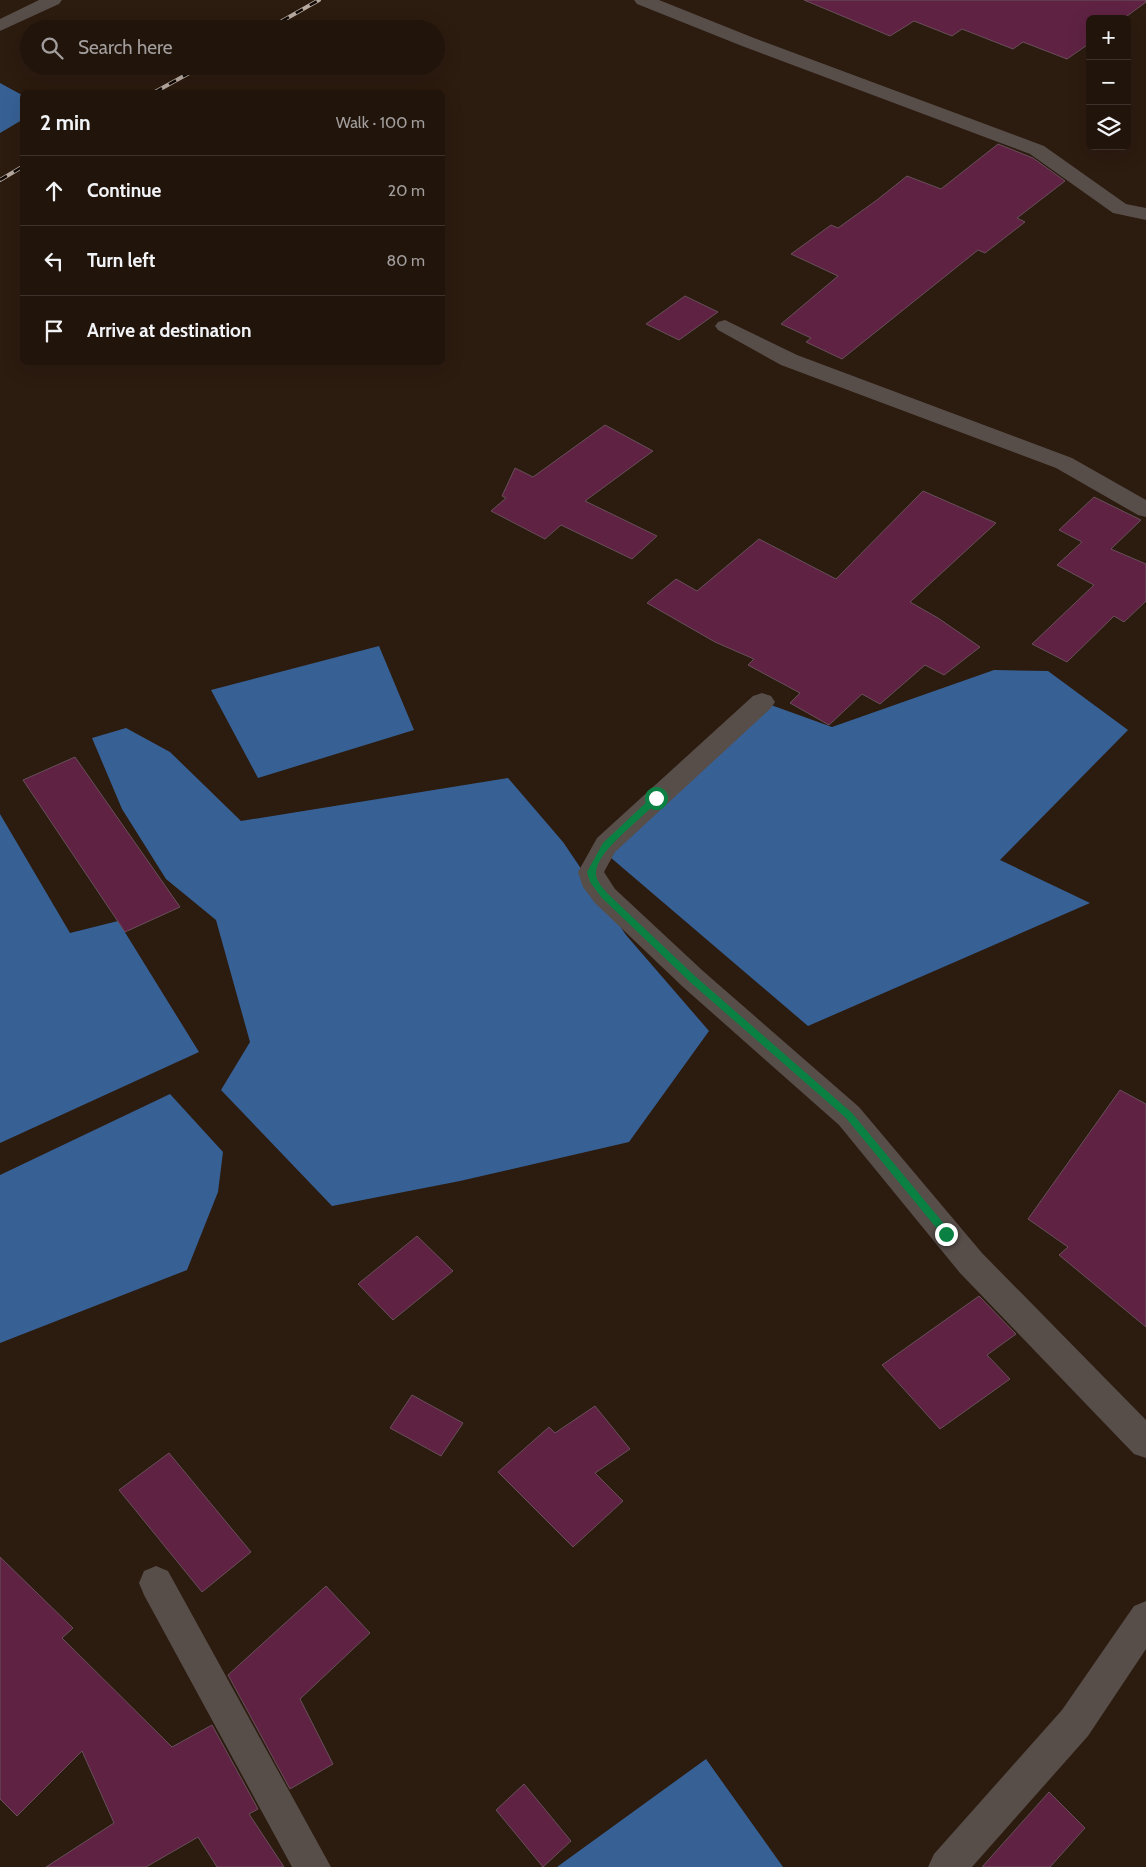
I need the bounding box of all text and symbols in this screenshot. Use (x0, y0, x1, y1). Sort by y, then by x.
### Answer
map controls (1086, 15, 1131, 150)
button: + (1086, 15, 1131, 60)
search box (20, 20, 445, 75)
icon: search (38, 34, 66, 62)
text: Search here (78, 36, 172, 59)
button: − (1086, 60, 1131, 105)
button: layers (1086, 105, 1131, 150)
text: 2 min (40, 110, 91, 135)
text: Walk · 100 m (336, 113, 425, 132)
icon: ahead (40, 177, 68, 205)
text: Continue (87, 179, 161, 202)
text: 20 m (388, 181, 425, 200)
icon: left (40, 247, 68, 275)
text: Turn left (87, 249, 155, 272)
text: 80 m (387, 251, 425, 270)
icon: arrive (40, 317, 68, 345)
text: Arrive at destination (87, 319, 251, 342)
route start (645, 787, 668, 810)
route end (935, 1223, 958, 1246)

